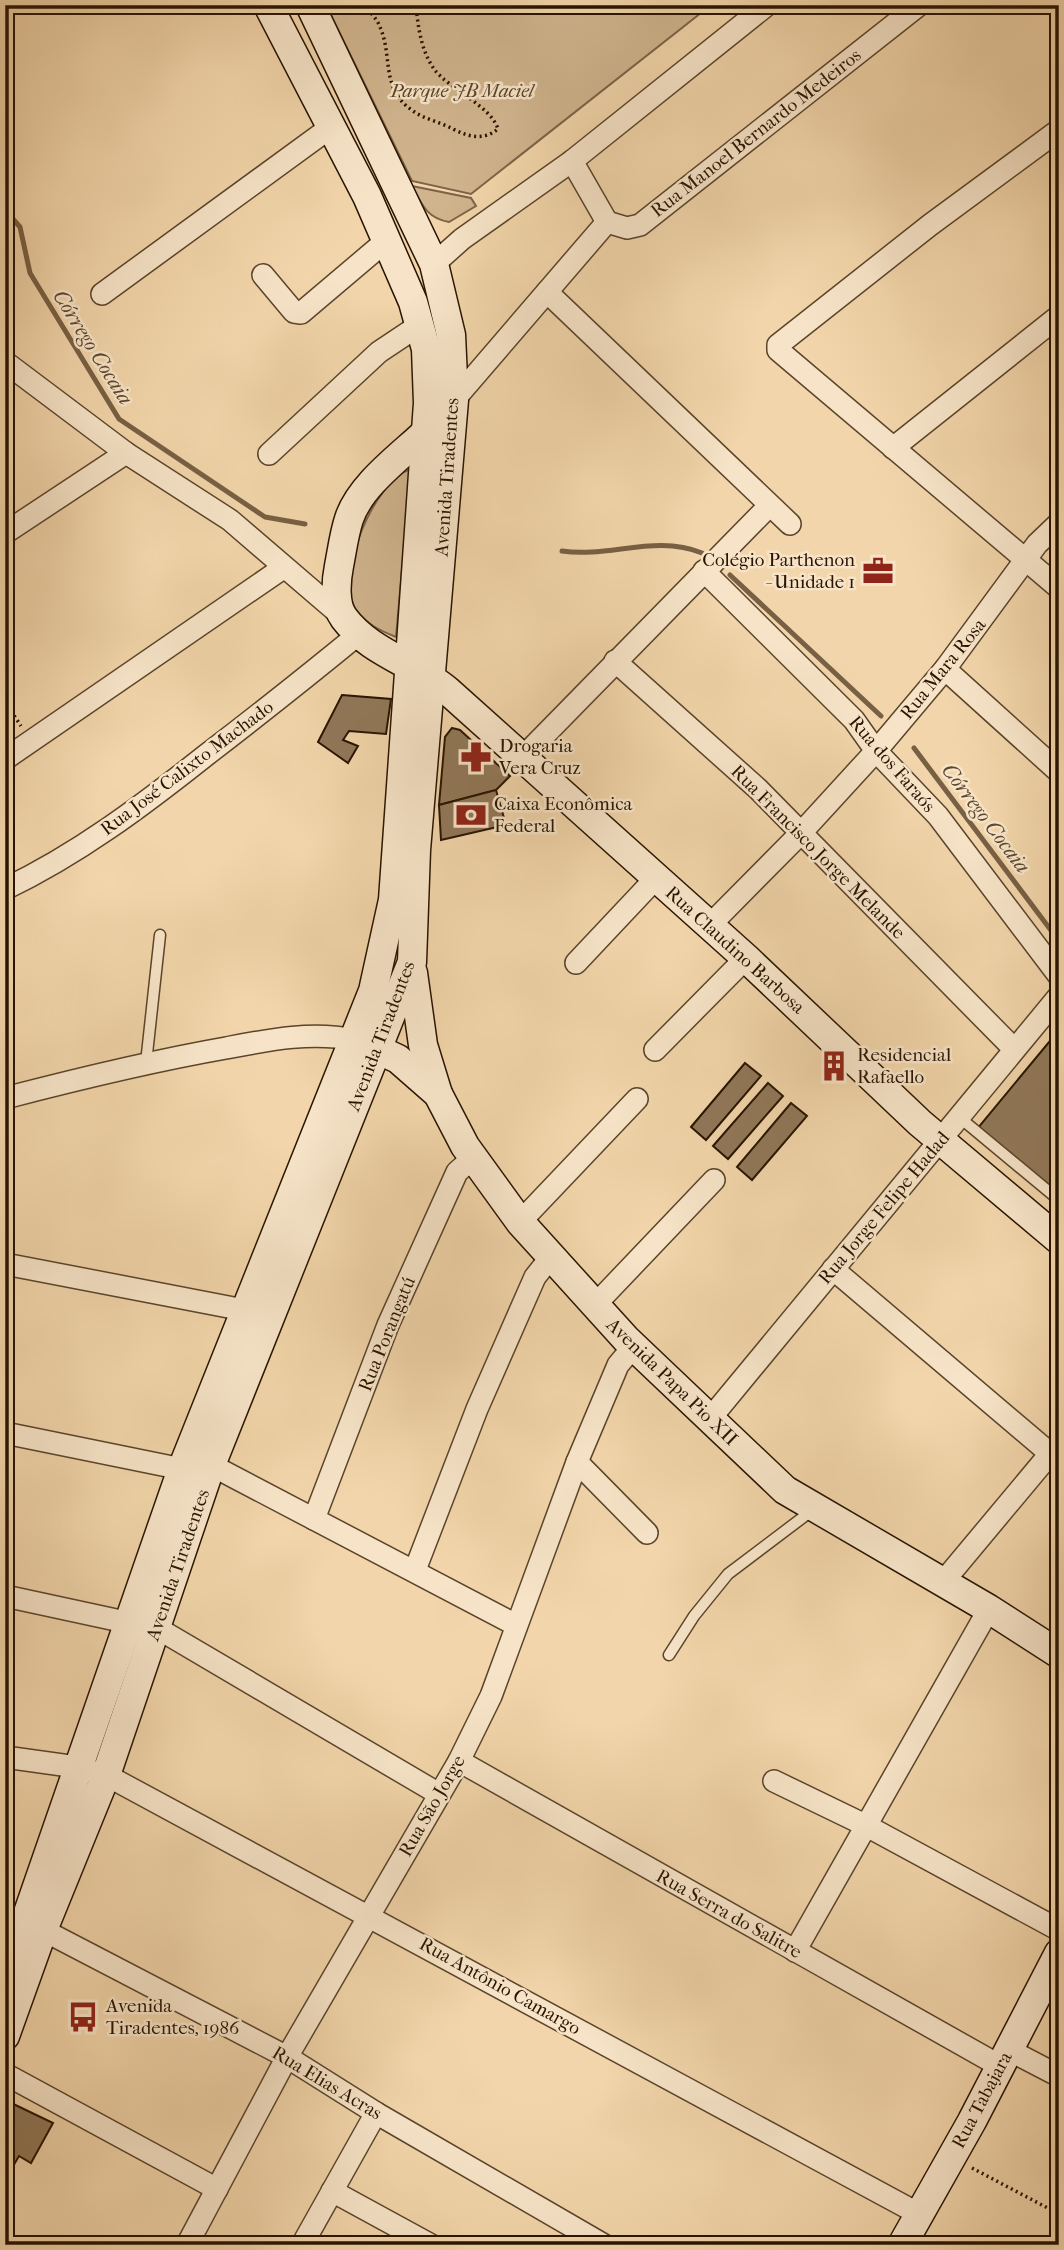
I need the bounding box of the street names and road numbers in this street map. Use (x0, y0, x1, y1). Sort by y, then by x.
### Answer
street label: Rua Manoel Bernardo Medeiros (647, 44, 865, 222)
street label: Avenida Tiradentes (430, 397, 464, 558)
street label: Rua Mara Rosa (896, 614, 990, 724)
street label: Rua José Calixto Machado (96, 696, 278, 840)
street label: Rua dos Faraós (844, 711, 940, 817)
street label: Rua Francisco Jorge Melande (726, 760, 910, 944)
street label: Rua Claudino Barbosa (661, 882, 809, 1018)
street label: Avenida Tiradentes (342, 958, 420, 1115)
street label: Rua Jorge Felipe Hadad (814, 1127, 955, 1289)
street label: Rua Porangatú (354, 1273, 420, 1395)
street label: Avenida Papa Pio XII (601, 1313, 742, 1450)
street label: Avenida Tiradentes (141, 1486, 214, 1645)
street label: Rua São Jorge (394, 1751, 470, 1861)
street label: Rua Serra do Salitre (652, 1865, 806, 1963)
street label: Rua Antônio Camargo (416, 1933, 585, 2040)
street label: Rua Elias Acras (268, 2042, 386, 2124)
street label: Rua Tabajara (947, 2048, 1017, 2152)

